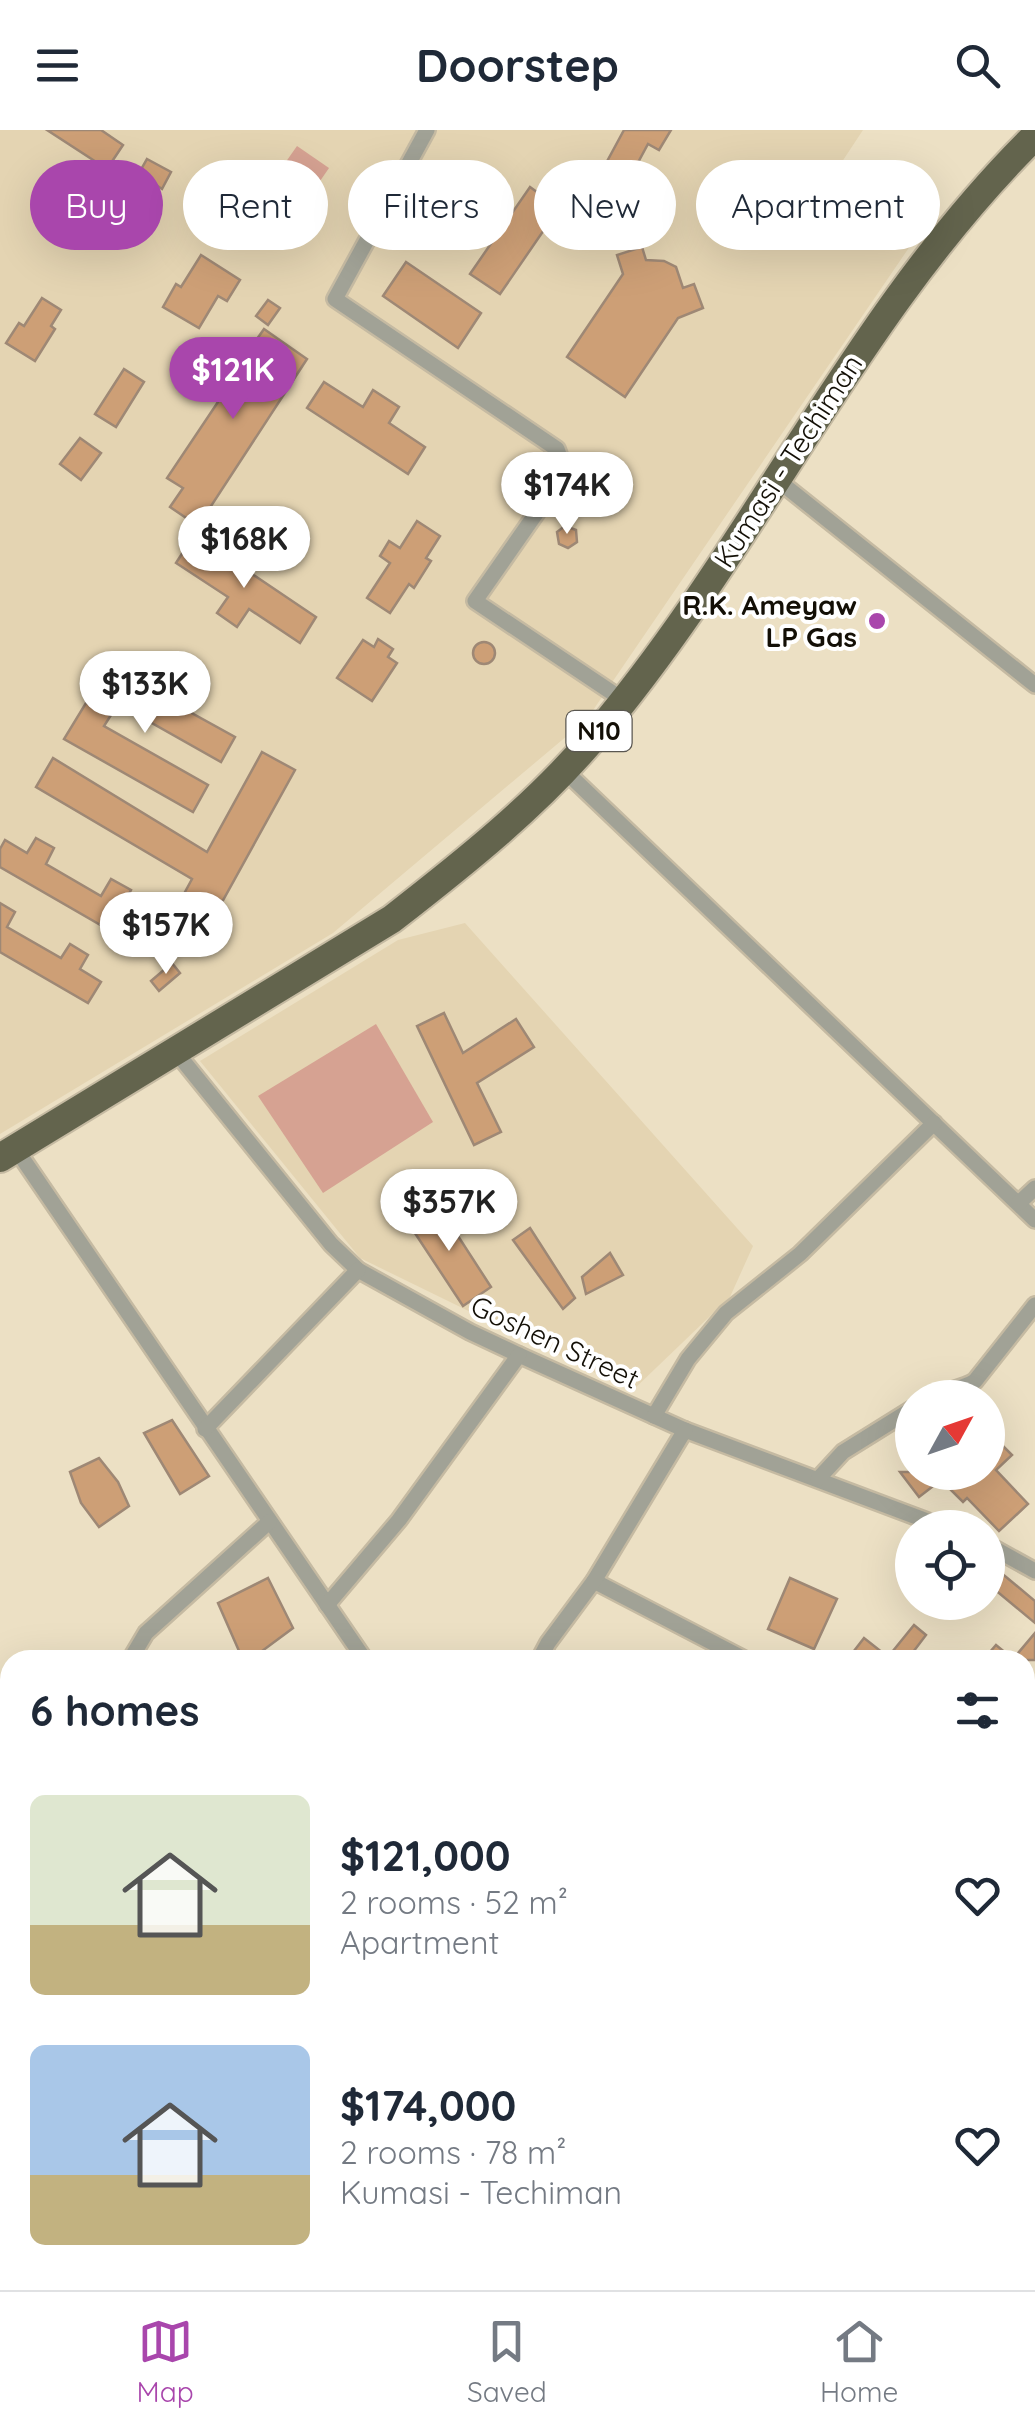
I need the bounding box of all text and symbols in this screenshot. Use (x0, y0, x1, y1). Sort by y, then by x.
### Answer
text: Doorstep (416, 37, 619, 93)
icon: menu (30, 38, 85, 93)
icon: search (950, 38, 1005, 93)
chip: Buy (30, 160, 163, 250)
chip: Rent (183, 160, 328, 250)
chip: Filters (348, 160, 514, 250)
chip: New (534, 160, 676, 250)
chip: Apartment (696, 160, 940, 250)
pin: $121K (163, 337, 303, 422)
street label: Kumasi - Techiman (706, 348, 869, 574)
text: $121K (191, 349, 275, 389)
pin: $174K (497, 452, 637, 537)
text: $174K (523, 464, 611, 504)
pin: $168K (174, 506, 314, 591)
text: $168K (200, 518, 288, 558)
place label: R.K. Ameyaw LP Gas (682, 587, 857, 654)
marker: R.K. Ameyaw LP Gas (866, 610, 888, 632)
pin: $133K (75, 651, 215, 736)
text: $133K (102, 663, 188, 703)
road number: N10 (566, 711, 632, 751)
pin: $157K (96, 892, 236, 977)
text: $157K (122, 904, 210, 944)
pin: $357K (379, 1169, 519, 1254)
text: $357K (402, 1181, 496, 1221)
street label: Goshen Street (466, 1287, 645, 1396)
north arrow (895, 1380, 1005, 1490)
map controls (895, 1380, 1005, 1620)
button: locate (895, 1510, 1005, 1620)
icon: filters (950, 1683, 1005, 1738)
text: 6 homes (30, 1684, 200, 1737)
text: $121,000 (340, 1829, 511, 1882)
icon: home (110, 1835, 230, 1955)
icon: heart (950, 1868, 1005, 1923)
text: 2 rooms · 52 m² (340, 1882, 568, 1922)
text: Apartment (340, 1922, 499, 1962)
text: $174,000 (340, 2079, 516, 2132)
icon: home (110, 2085, 230, 2205)
icon: heart (950, 2118, 1005, 2173)
text: 2 rooms · 78 m² (340, 2132, 566, 2172)
text: Kumasi - Techiman (340, 2172, 622, 2212)
tab: Map (137, 2314, 194, 2409)
tab: Saved (467, 2314, 547, 2409)
tab: Home (820, 2314, 898, 2409)

